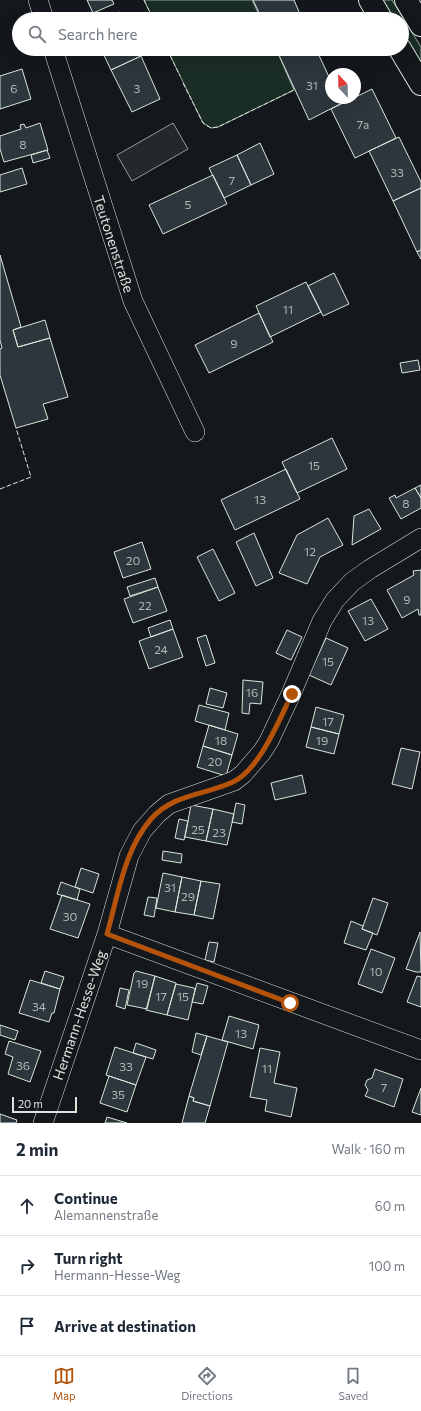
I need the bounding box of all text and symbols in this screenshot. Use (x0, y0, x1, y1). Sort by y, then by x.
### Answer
search box (12, 12, 409, 56)
icon: search (26, 23, 48, 45)
text: Search here (58, 25, 137, 43)
north arrow (325, 68, 361, 104)
house number: 31 (306, 78, 318, 92)
house number: 6 (10, 81, 18, 95)
house number: 3 (134, 81, 141, 95)
house number: 7a (357, 117, 369, 131)
house number: 8 (19, 137, 27, 151)
house number: 33 (390, 165, 404, 179)
house number: 7 (229, 173, 235, 187)
street label: Teutonenstraße (90, 193, 138, 295)
house number: 5 (185, 197, 192, 211)
house number: 11 (283, 302, 293, 316)
house number: 9 (230, 336, 238, 350)
house number: 15 (308, 458, 320, 472)
house number: 13 (254, 492, 266, 506)
house number: 8 (402, 496, 410, 510)
house number: 12 (304, 544, 316, 558)
house number: 20 (126, 553, 140, 567)
house number: 9 (403, 592, 411, 606)
house number: 22 (138, 598, 152, 612)
house number: 13 (362, 613, 374, 627)
house number: 24 (154, 642, 168, 656)
house number: 15 (322, 654, 334, 668)
house number: 16 (246, 685, 258, 699)
route end (283, 685, 301, 703)
house number: 17 (322, 714, 334, 728)
house number: 18 (215, 733, 227, 747)
house number: 19 (316, 733, 328, 747)
house number: 20 (208, 754, 222, 768)
house number: 25 (191, 822, 205, 836)
house number: 23 (212, 825, 226, 839)
house number: 31 (164, 880, 176, 894)
house number: 29 (181, 889, 195, 903)
house number: 30 (63, 909, 78, 923)
street label: Hermann-Hesse-Weg (49, 947, 109, 1082)
house number: 10 (370, 964, 383, 978)
house number: 19 (136, 976, 148, 990)
house number: 17 (155, 989, 167, 1003)
house number: 15 (177, 989, 189, 1003)
route start (281, 994, 299, 1012)
house number: 34 (32, 999, 46, 1013)
house number: 13 (235, 1026, 247, 1040)
house number: 36 (16, 1058, 30, 1072)
house number: 33 (119, 1059, 133, 1073)
house number: 11 (262, 1061, 272, 1075)
house number: 7 (381, 1080, 387, 1094)
house number: 35 (111, 1087, 125, 1101)
scale bar (12, 1095, 77, 1114)
text: 20 m (18, 1097, 43, 1110)
text: 2 min (16, 1139, 58, 1160)
text: Walk · 160 m (331, 1141, 405, 1157)
text: Continue (54, 1189, 118, 1207)
icon: ahead (16, 1195, 38, 1217)
text: 60 m (375, 1198, 405, 1214)
text: Alemannenstraße (54, 1207, 158, 1223)
text: Turn right (54, 1249, 123, 1267)
icon: right (16, 1255, 38, 1277)
text: 100 m (369, 1258, 405, 1274)
text: Hermann-Hesse-Weg (54, 1267, 181, 1283)
icon: arrive (16, 1315, 38, 1337)
text: Arrive at destination (54, 1317, 196, 1335)
tab: Map (53, 1365, 76, 1402)
tab: Directions (181, 1365, 233, 1402)
tab: Saved (338, 1365, 368, 1402)

